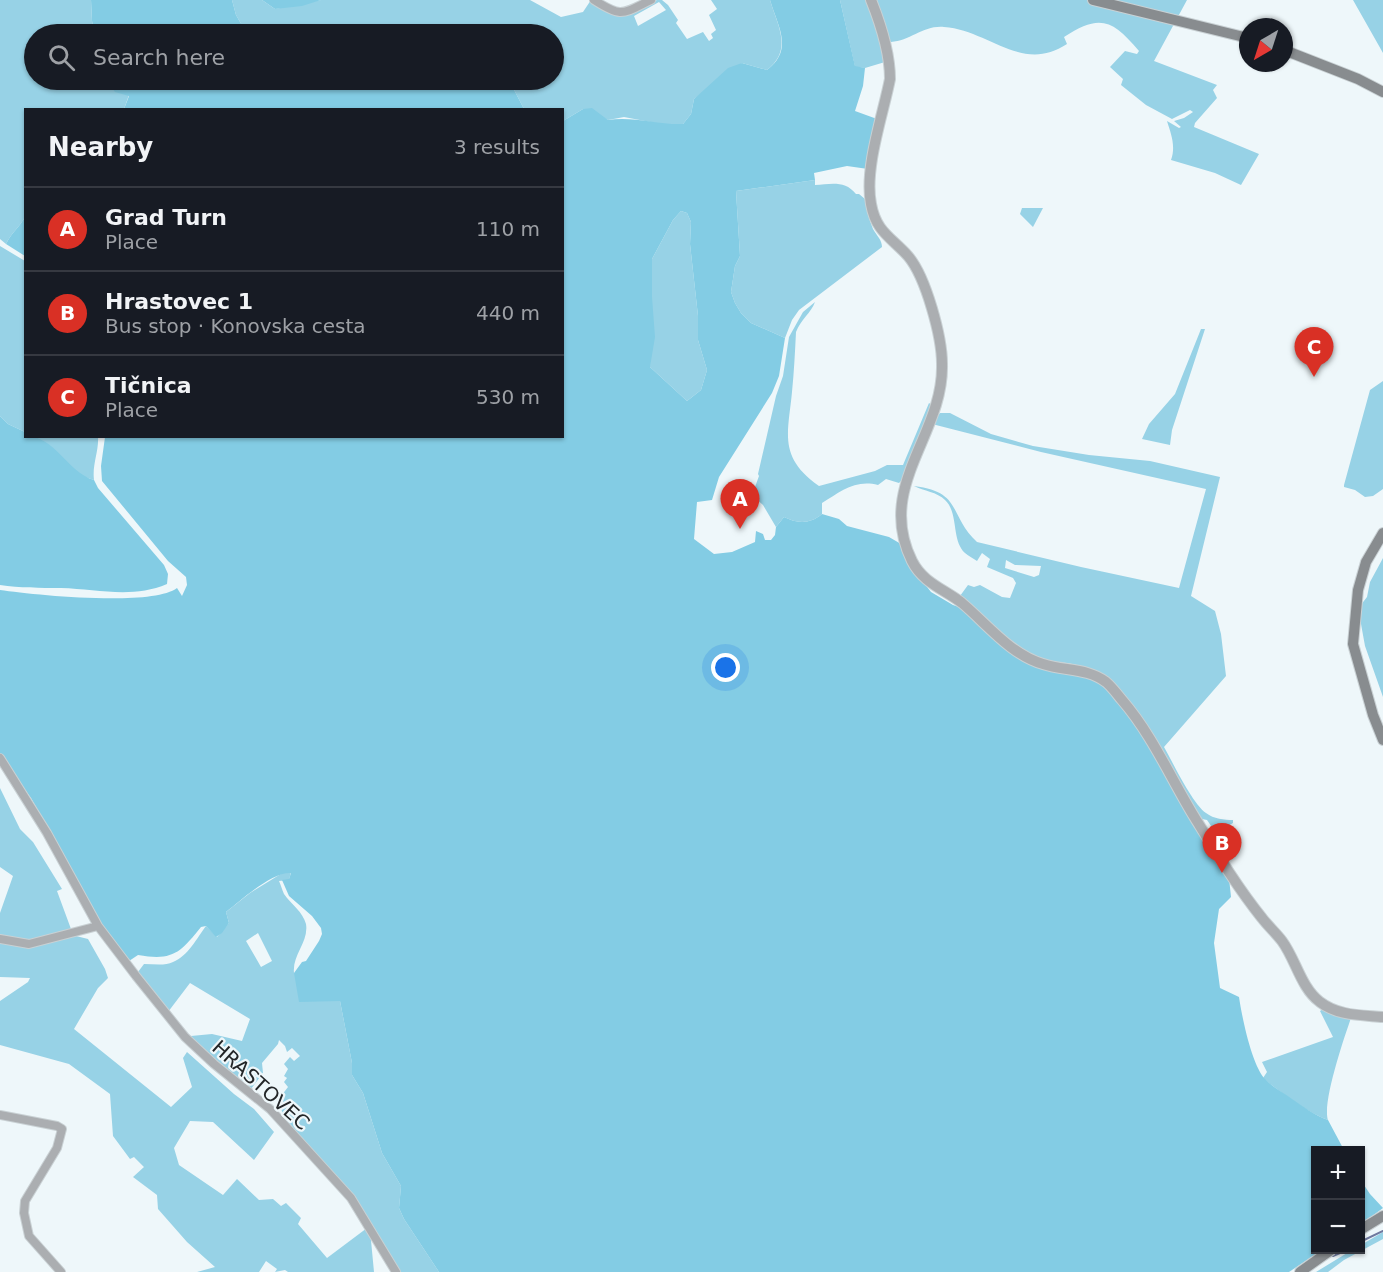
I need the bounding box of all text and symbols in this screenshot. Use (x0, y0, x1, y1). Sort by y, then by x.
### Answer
north arrow (1239, 18, 1293, 72)
search box (24, 24, 564, 90)
icon: search (45, 41, 78, 74)
text: Search here (93, 45, 225, 70)
text: Nearby (48, 132, 153, 162)
text: 3 results (454, 135, 540, 159)
text: Grad Turn (105, 205, 227, 230)
text: A (60, 217, 75, 241)
text: 110 m (476, 217, 540, 241)
text: Place (105, 230, 158, 254)
text: Hrastovec 1 (105, 289, 253, 314)
text: B (60, 301, 75, 325)
text: 440 m (476, 301, 540, 325)
text: Bus stop · Konovska cesta (105, 314, 366, 338)
pin: C (1294, 328, 1334, 377)
text: Tičnica (105, 373, 192, 398)
text: C (60, 385, 75, 409)
text: 530 m (476, 385, 540, 409)
text: Place (105, 398, 158, 422)
pin: A (720, 480, 760, 529)
your location (711, 653, 740, 682)
pin: B (1202, 824, 1242, 873)
street label: HRASTOVEC (207, 1035, 315, 1135)
map controls (1311, 1146, 1365, 1254)
button: + (1311, 1146, 1365, 1200)
button: − (1311, 1200, 1365, 1254)

